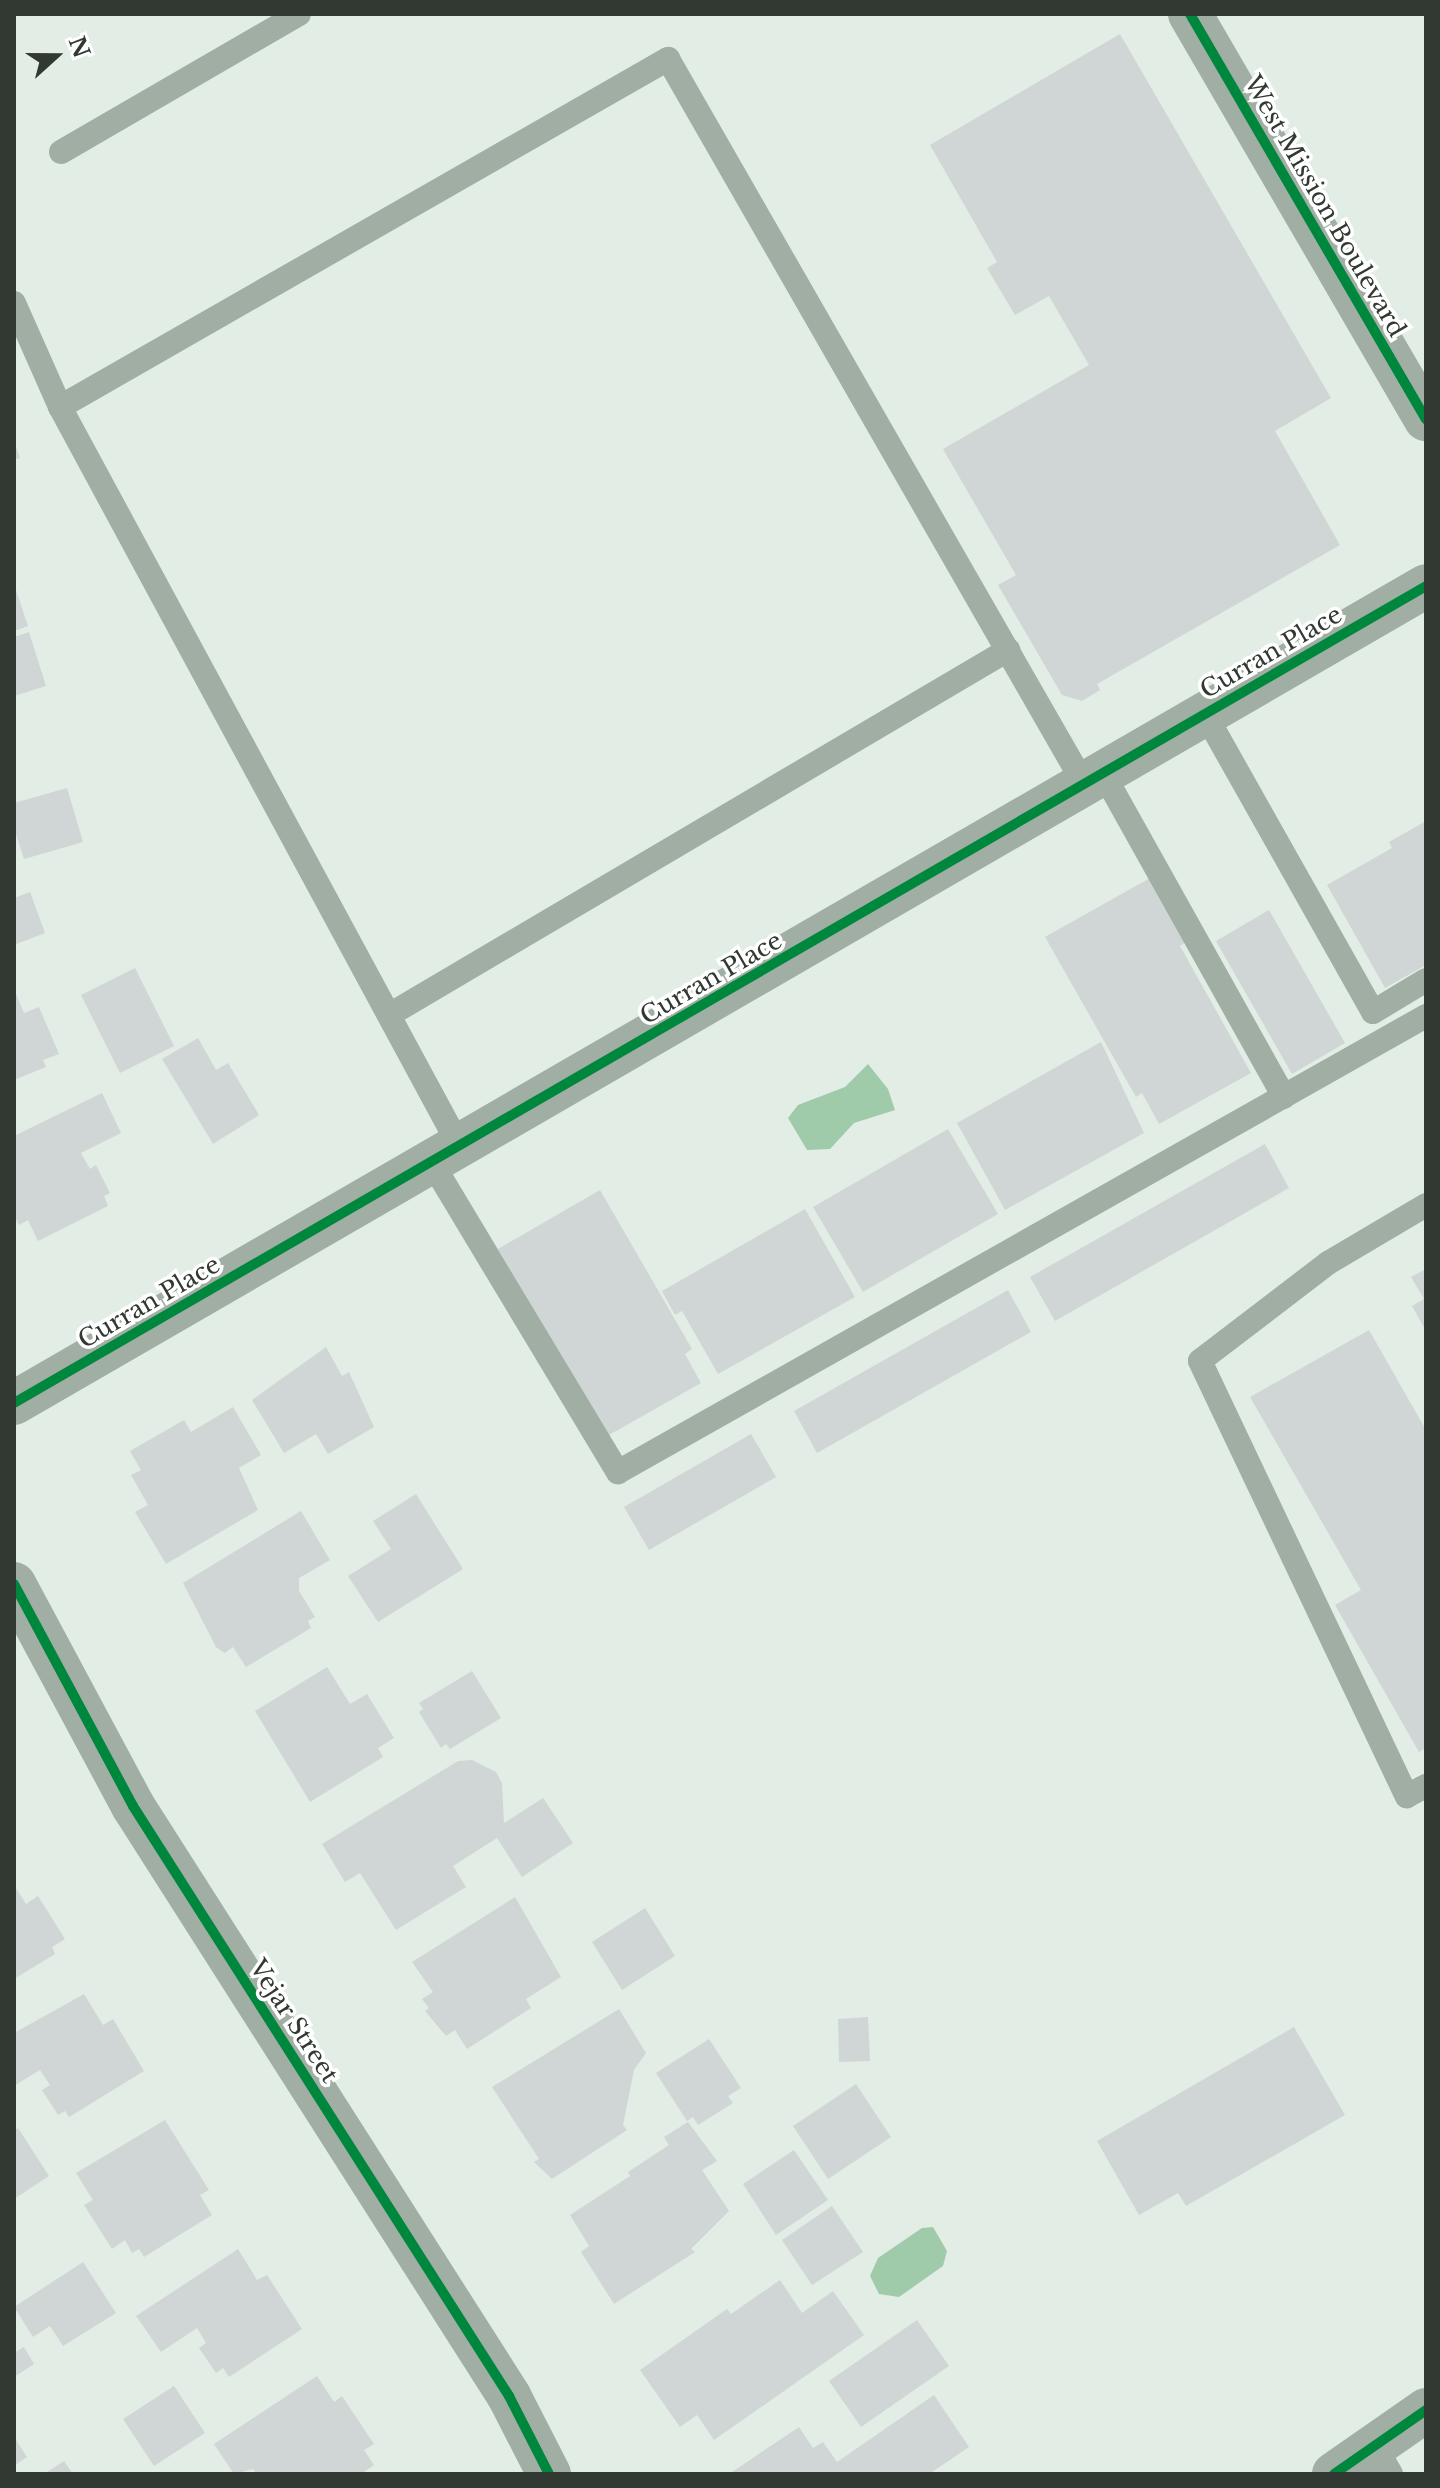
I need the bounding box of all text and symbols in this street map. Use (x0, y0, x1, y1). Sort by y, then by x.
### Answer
north arrow (16, 16, 96, 96)
text: N (63, 33, 95, 62)
street label: West Mission Boulevard (1238, 70, 1412, 342)
street label: Curran Place (1195, 600, 1347, 704)
street label: Curran Place (635, 926, 787, 1030)
street label: Curran Place (73, 1250, 225, 1354)
street label: Vejar Street (243, 1954, 345, 2088)

